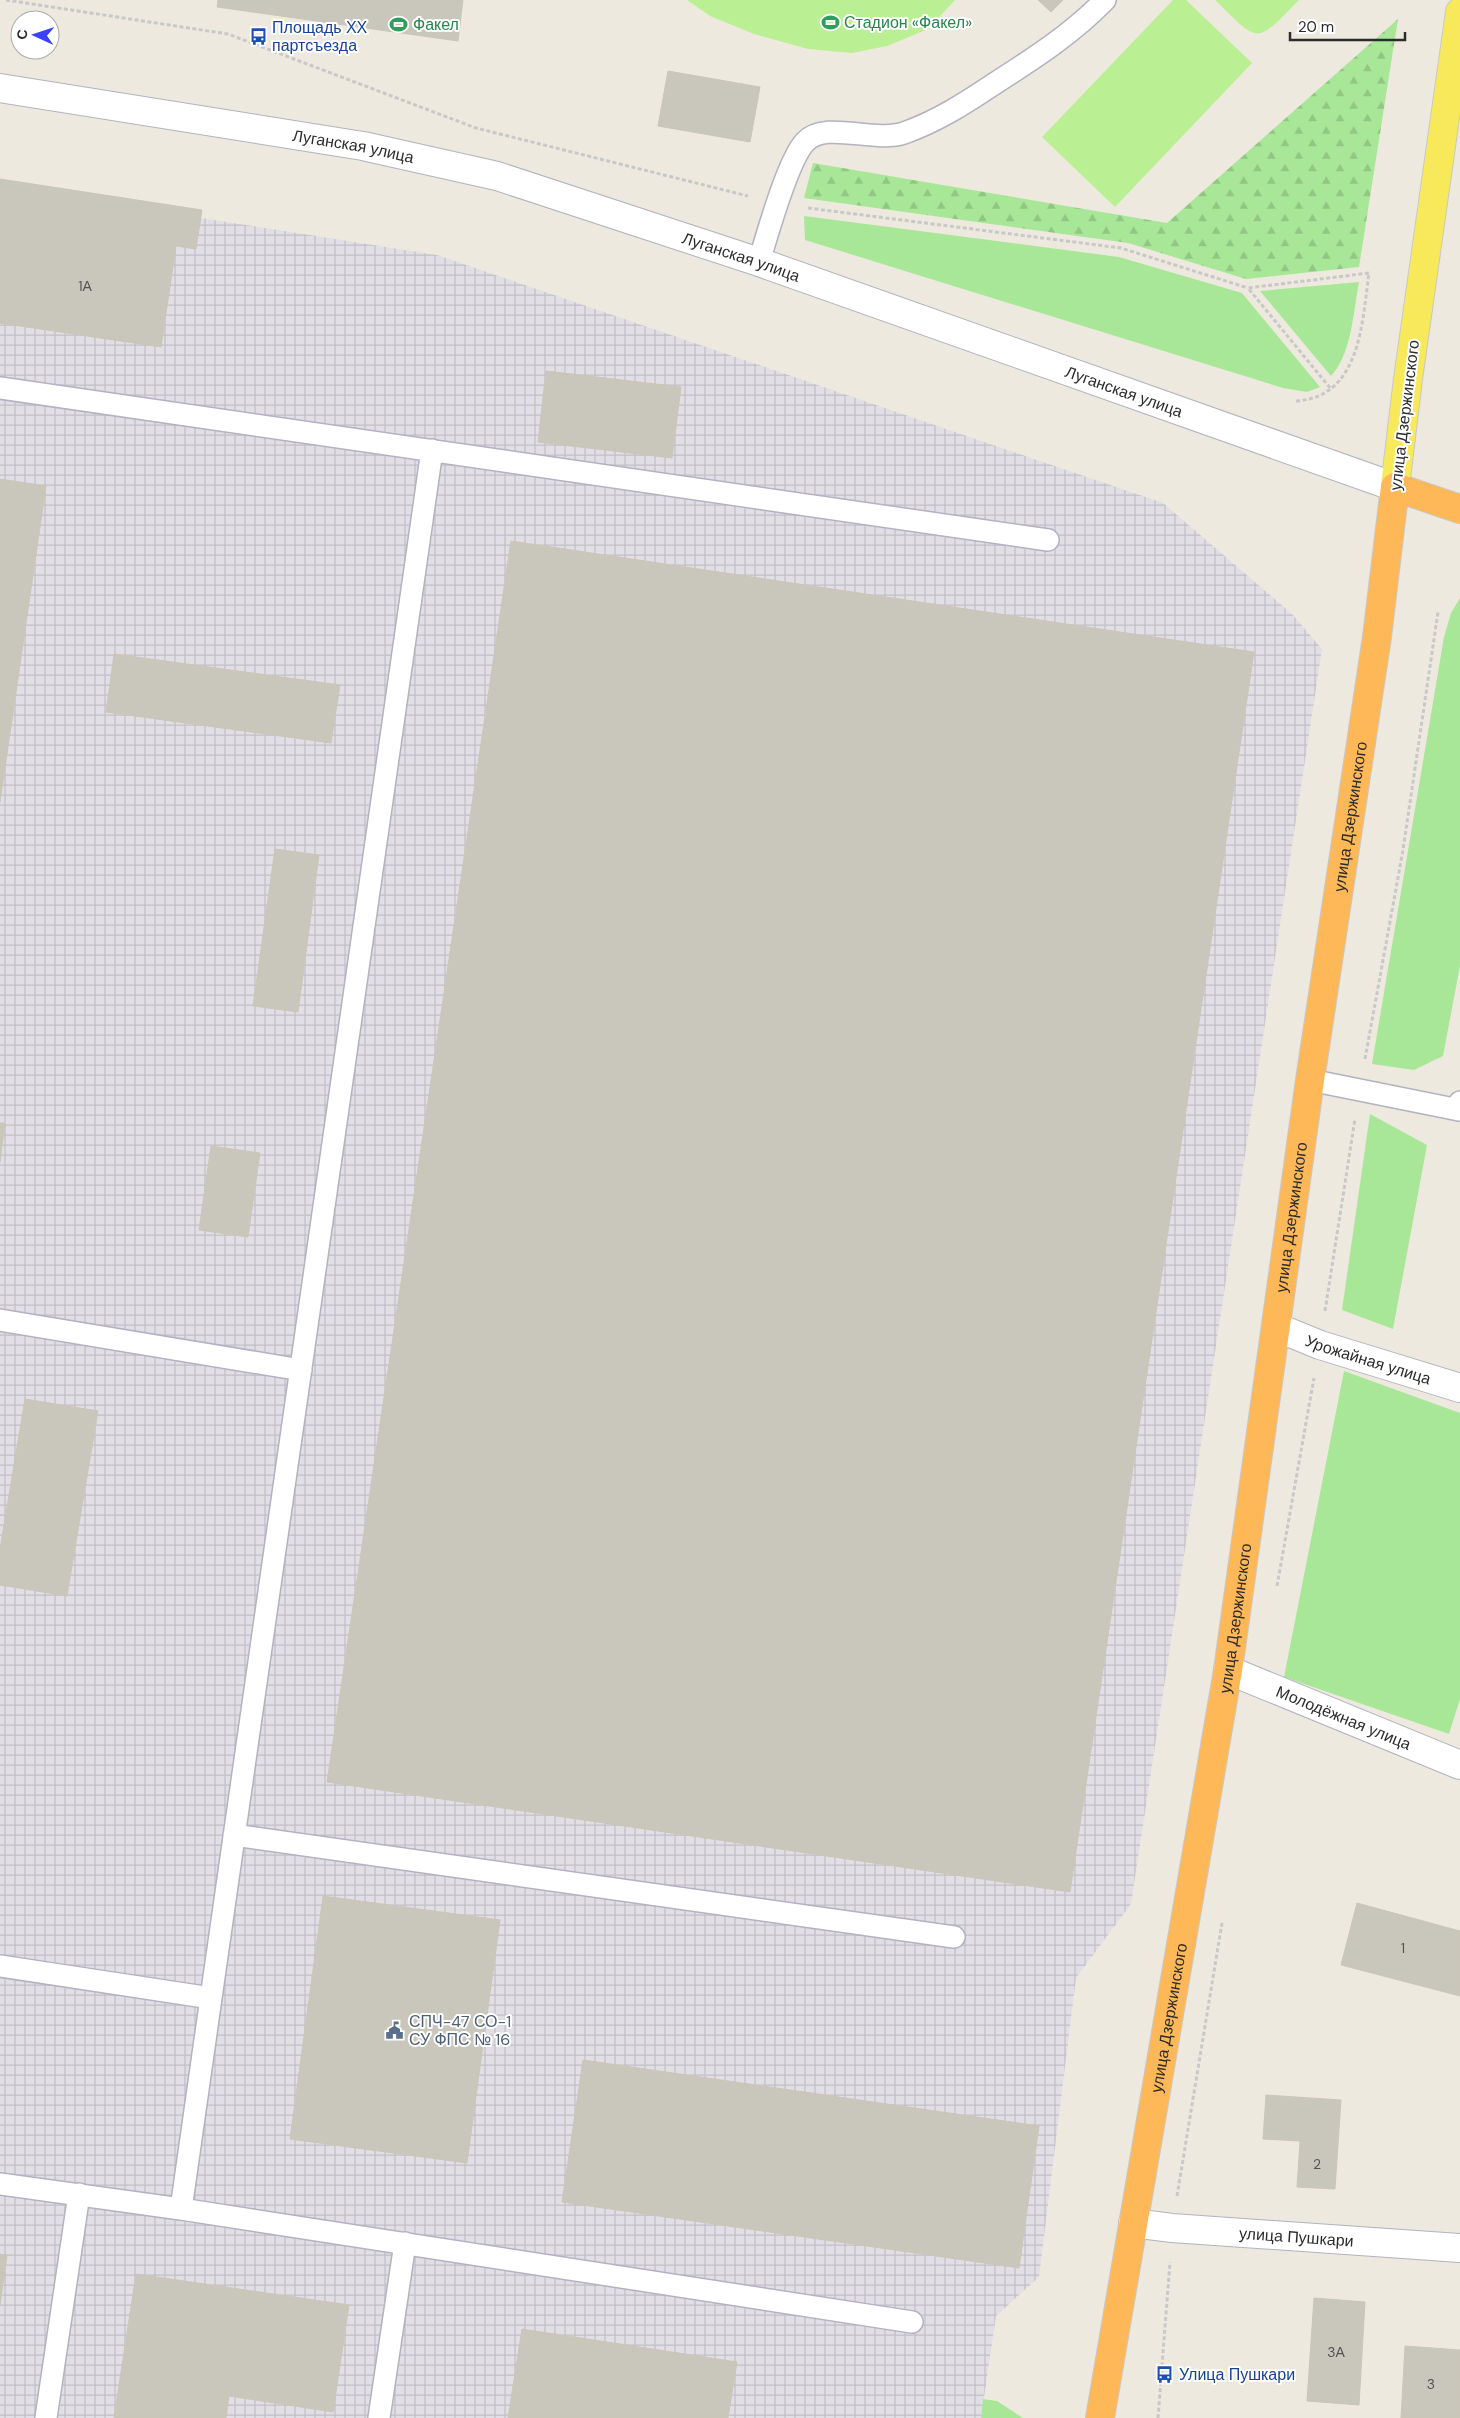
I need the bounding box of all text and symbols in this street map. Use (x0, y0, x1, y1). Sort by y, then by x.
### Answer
north arrow (10, 10, 60, 60)
scale bar (1290, 10, 1405, 42)
sports icon: Стадион «Факел» (820, 12, 840, 32)
place label: Стадион «Факел» (844, 12, 972, 33)
sports icon: Факел (389, 14, 409, 34)
place label: Факел (413, 14, 459, 35)
place label: Площадь ХХ партсъезда (272, 17, 368, 56)
text: 20 m (1298, 17, 1334, 37)
bus stop icon: Площадь ХХ партсъезда (248, 26, 268, 46)
text: С (13, 29, 31, 40)
street label: Луганская улица (291, 125, 416, 168)
street label: Луганская улица (679, 227, 803, 287)
house number: 1А (78, 277, 93, 295)
street label: улица Дзержинского (1385, 338, 1424, 492)
street label: Луганская улица (1062, 361, 1186, 422)
street label: улица Дзержинского (1329, 740, 1372, 893)
street label: улица Дзержинского (1271, 1141, 1312, 1294)
street label: Урожайная улица (1302, 1330, 1434, 1389)
street label: улица Дзержинского (1214, 1542, 1257, 1695)
street label: Молодёжная улица (1273, 1681, 1414, 1755)
house number: 1 (1401, 1939, 1405, 1957)
street label: улица Дзержинского (1146, 1941, 1192, 2094)
place label: СПЧ-47 СО-1 СУ ФПС № 16 (409, 2011, 511, 2050)
public building icon: СПЧ-47 СО-1 СУ ФПС № 16 (385, 2020, 405, 2040)
house number: 2 (1313, 2155, 1321, 2173)
street label: улица Пушкари (1238, 2223, 1354, 2252)
house number: 3А (1327, 2343, 1345, 2361)
bus stop icon: Улица Пушкари (1155, 2364, 1175, 2384)
place label: Улица Пушкари (1179, 2364, 1295, 2385)
house number: 3 (1427, 2375, 1435, 2393)

